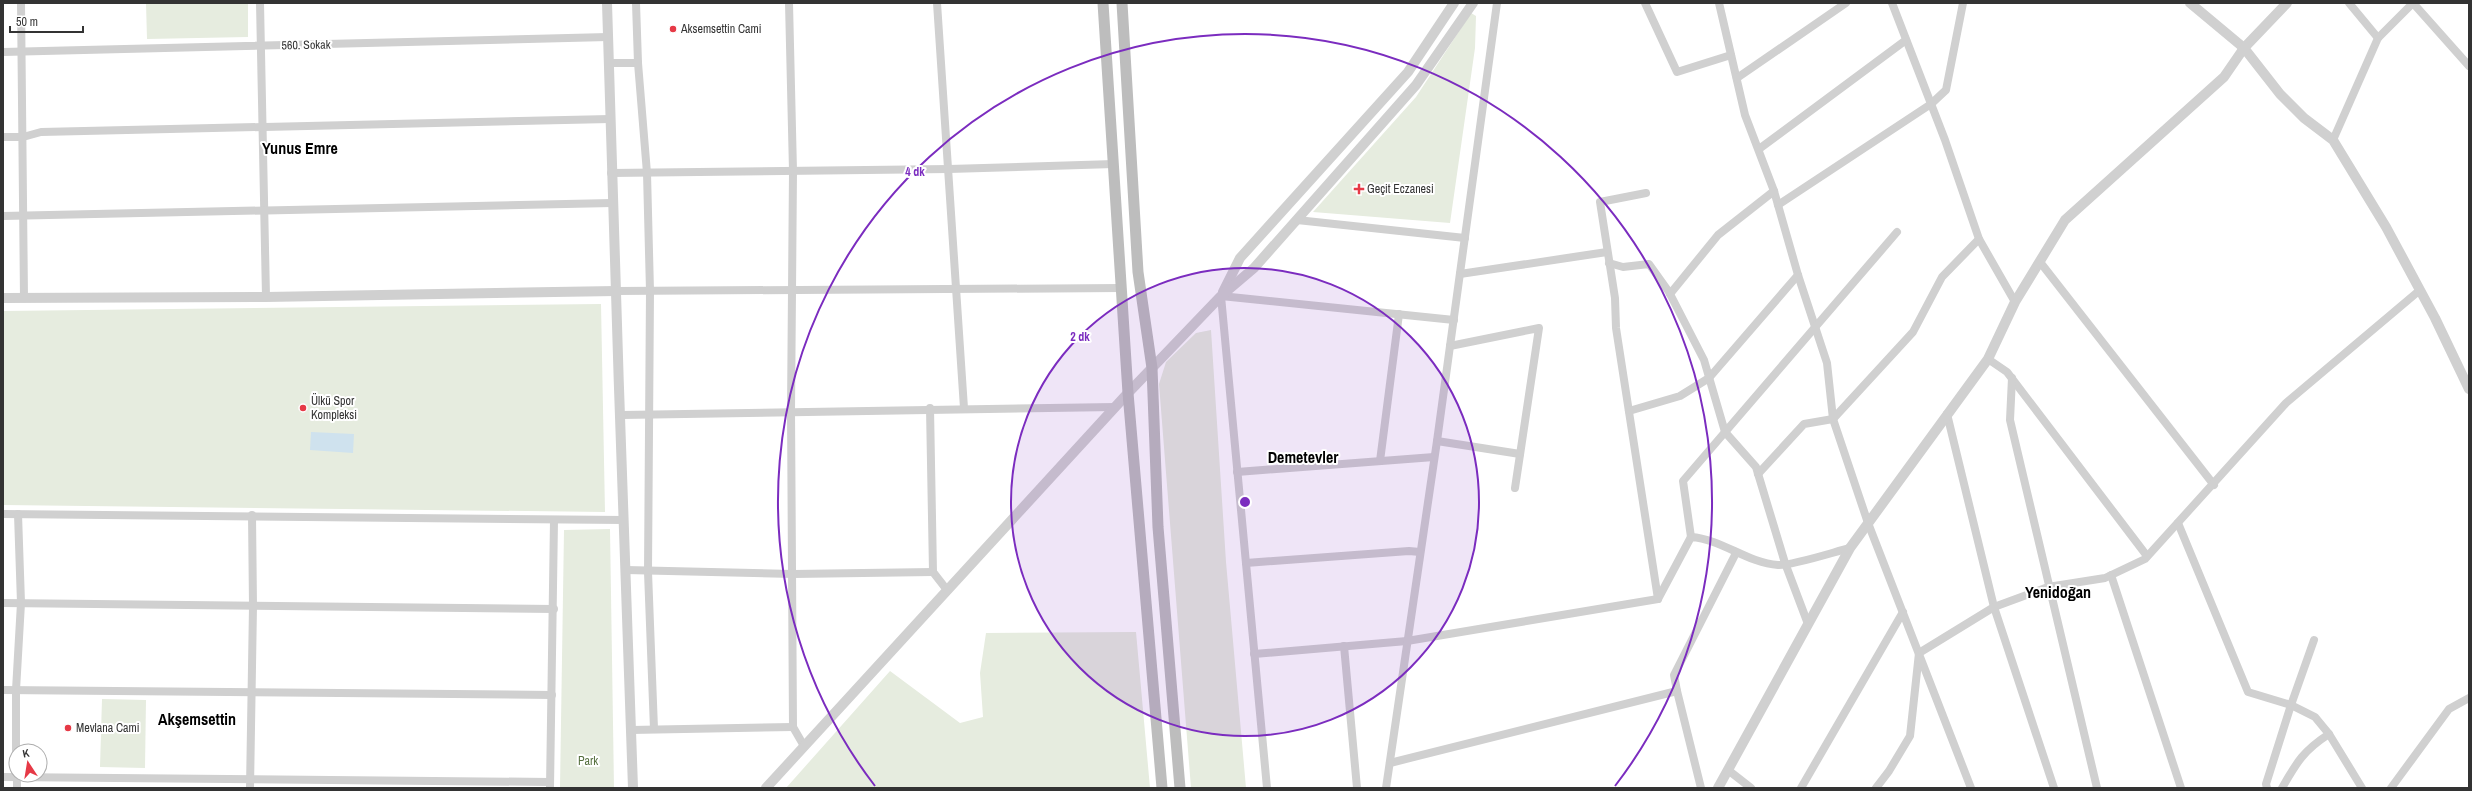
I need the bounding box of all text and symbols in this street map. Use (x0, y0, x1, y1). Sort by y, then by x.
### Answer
scale bar (10, 8, 83, 34)
text: 50 m (16, 14, 38, 30)
place label: Aksemsettin Cami (680, 21, 761, 37)
marker: Aksemsettin Cami (668, 24, 678, 34)
street label: 560. Sokak (281, 37, 331, 53)
district label: Yunus Emre (262, 137, 338, 159)
text: 4 dk (905, 164, 925, 180)
place label: Geçit Eczanesi (1367, 181, 1434, 197)
marker: Geçit Eczanesi (1354, 184, 1364, 194)
text: 2 dk (1070, 329, 1090, 345)
place label: Ülkü Spor Kompleksi (311, 392, 357, 423)
marker: Ülkü Spor Kompleksi (298, 403, 308, 413)
district label: Demetevler (1268, 446, 1339, 468)
centre of rings (1238, 495, 1252, 509)
district label: Yenidoğan (2025, 581, 2091, 603)
district label: Akşemsettin (158, 708, 236, 730)
place label: Mevlana Cami (76, 720, 139, 736)
marker: Mevlana Cami (63, 723, 73, 733)
north arrow (8, 743, 48, 783)
text: K (21, 746, 31, 761)
park label: Park (578, 753, 598, 769)

